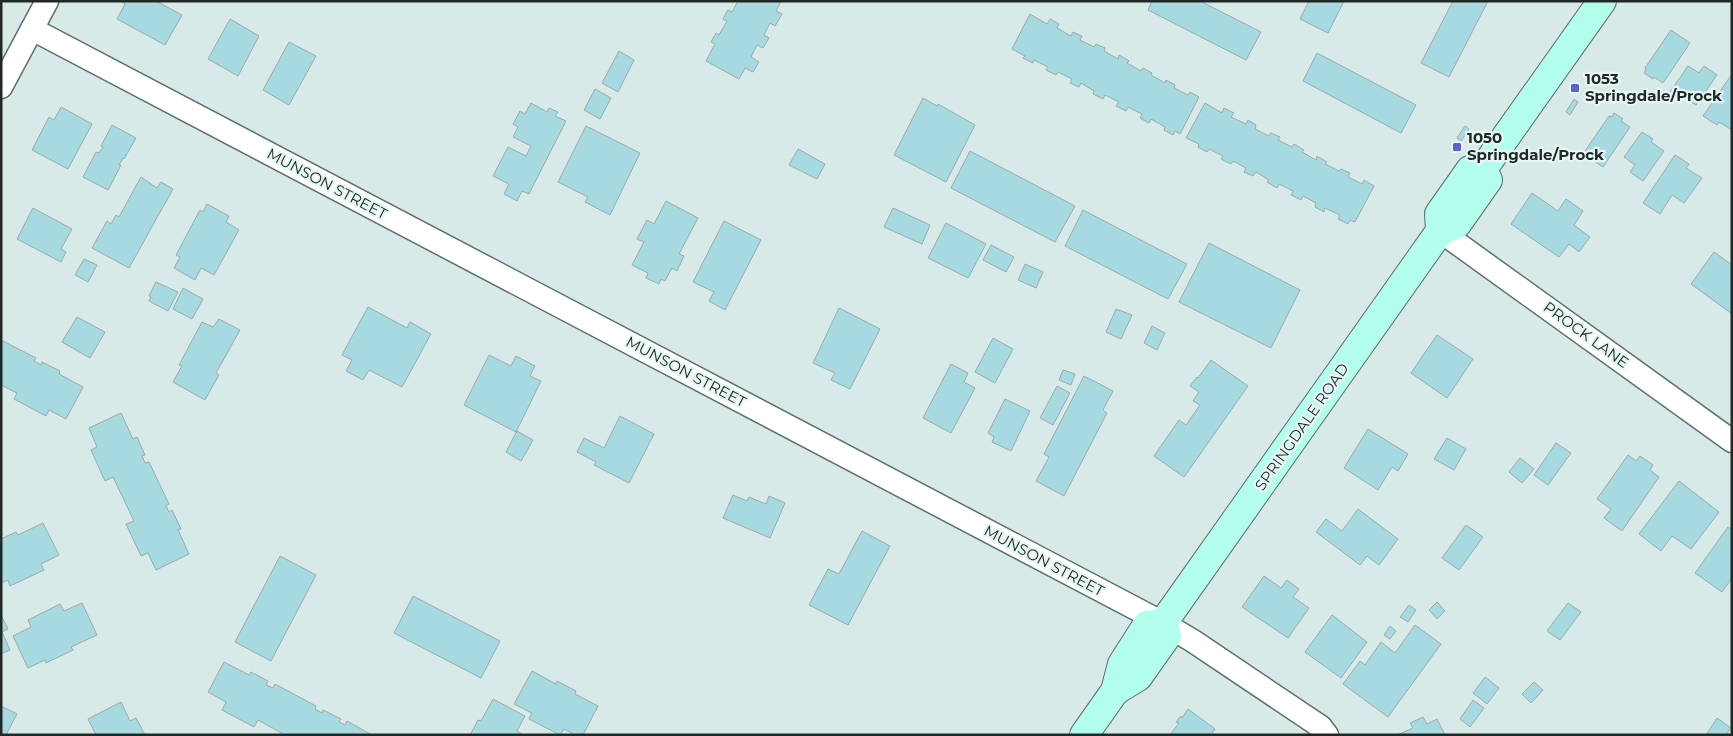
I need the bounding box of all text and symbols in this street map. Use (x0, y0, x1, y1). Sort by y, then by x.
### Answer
place label: 1053 Springdale/Prock (1585, 69, 1722, 105)
marker: 1053 Springdale/Prock (1569, 82, 1581, 94)
place label: 1050 Springdale/Prock (1467, 128, 1604, 164)
marker: 1050 Springdale/Prock (1451, 141, 1463, 153)
street label: MUNSON STREET (264, 144, 391, 223)
street label: PROCK LANE (1540, 297, 1633, 372)
street label: MUNSON STREET (623, 332, 750, 411)
street label: SPRINGDALE ROAD (1250, 359, 1353, 494)
street label: MUNSON STREET (981, 521, 1108, 600)

